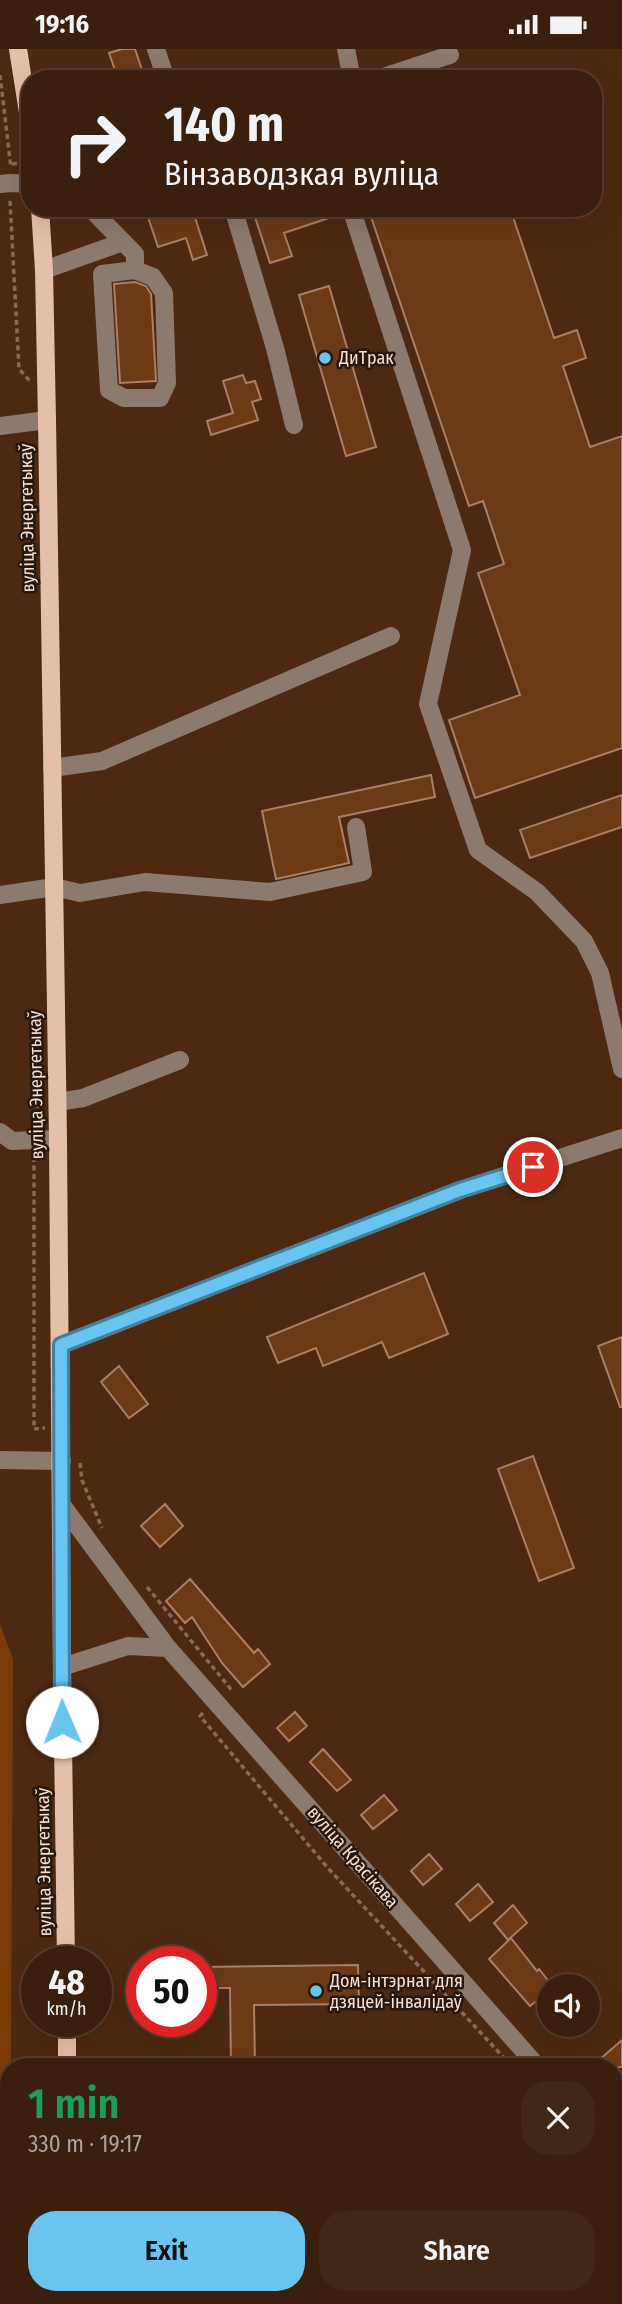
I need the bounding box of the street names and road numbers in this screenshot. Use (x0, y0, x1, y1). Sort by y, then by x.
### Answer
street label: вуліца Энергетыкаў (15, 443, 39, 593)
street label: вуліца Энергетыкаў (24, 1010, 48, 1160)
street label: вуліца Энергетыкаў (32, 1787, 56, 1937)
street label: вуліца Красікава (303, 1802, 403, 1913)

